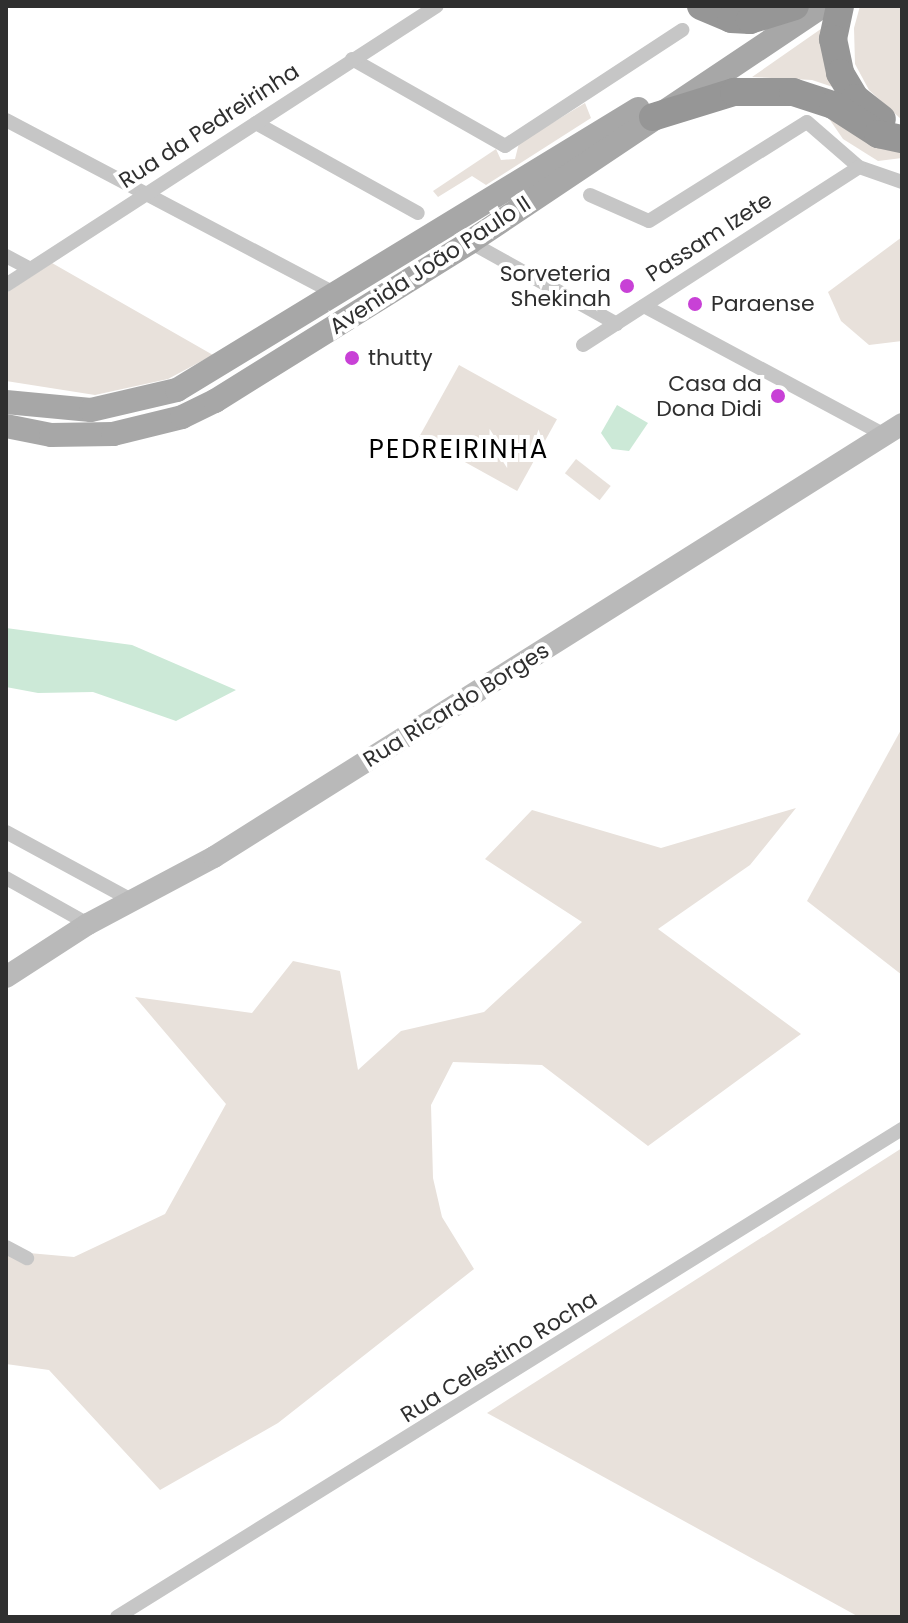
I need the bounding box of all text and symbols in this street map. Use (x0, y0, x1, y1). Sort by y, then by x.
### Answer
street label: Rua da Pedreirinha (114, 58, 304, 194)
street label: Passam Izete (641, 187, 777, 287)
street label: Avenida João Paulo II (325, 190, 535, 340)
place label: Sorveteria Shekinah (500, 260, 611, 312)
marker: Sorveteria Shekinah (618, 277, 636, 295)
place label: Paraense (711, 291, 815, 317)
marker: Paraense (686, 295, 704, 313)
place label: thutty (368, 345, 433, 371)
marker: thutty (343, 349, 361, 367)
place label: Casa da Dona Didi (656, 370, 762, 422)
marker: Casa da Dona Didi (769, 387, 787, 405)
district label: PEDREIRINHA (369, 434, 549, 466)
street label: Rua Ricardo Borges (358, 637, 554, 773)
street label: Rua Celestino Rocha (396, 1286, 602, 1428)

